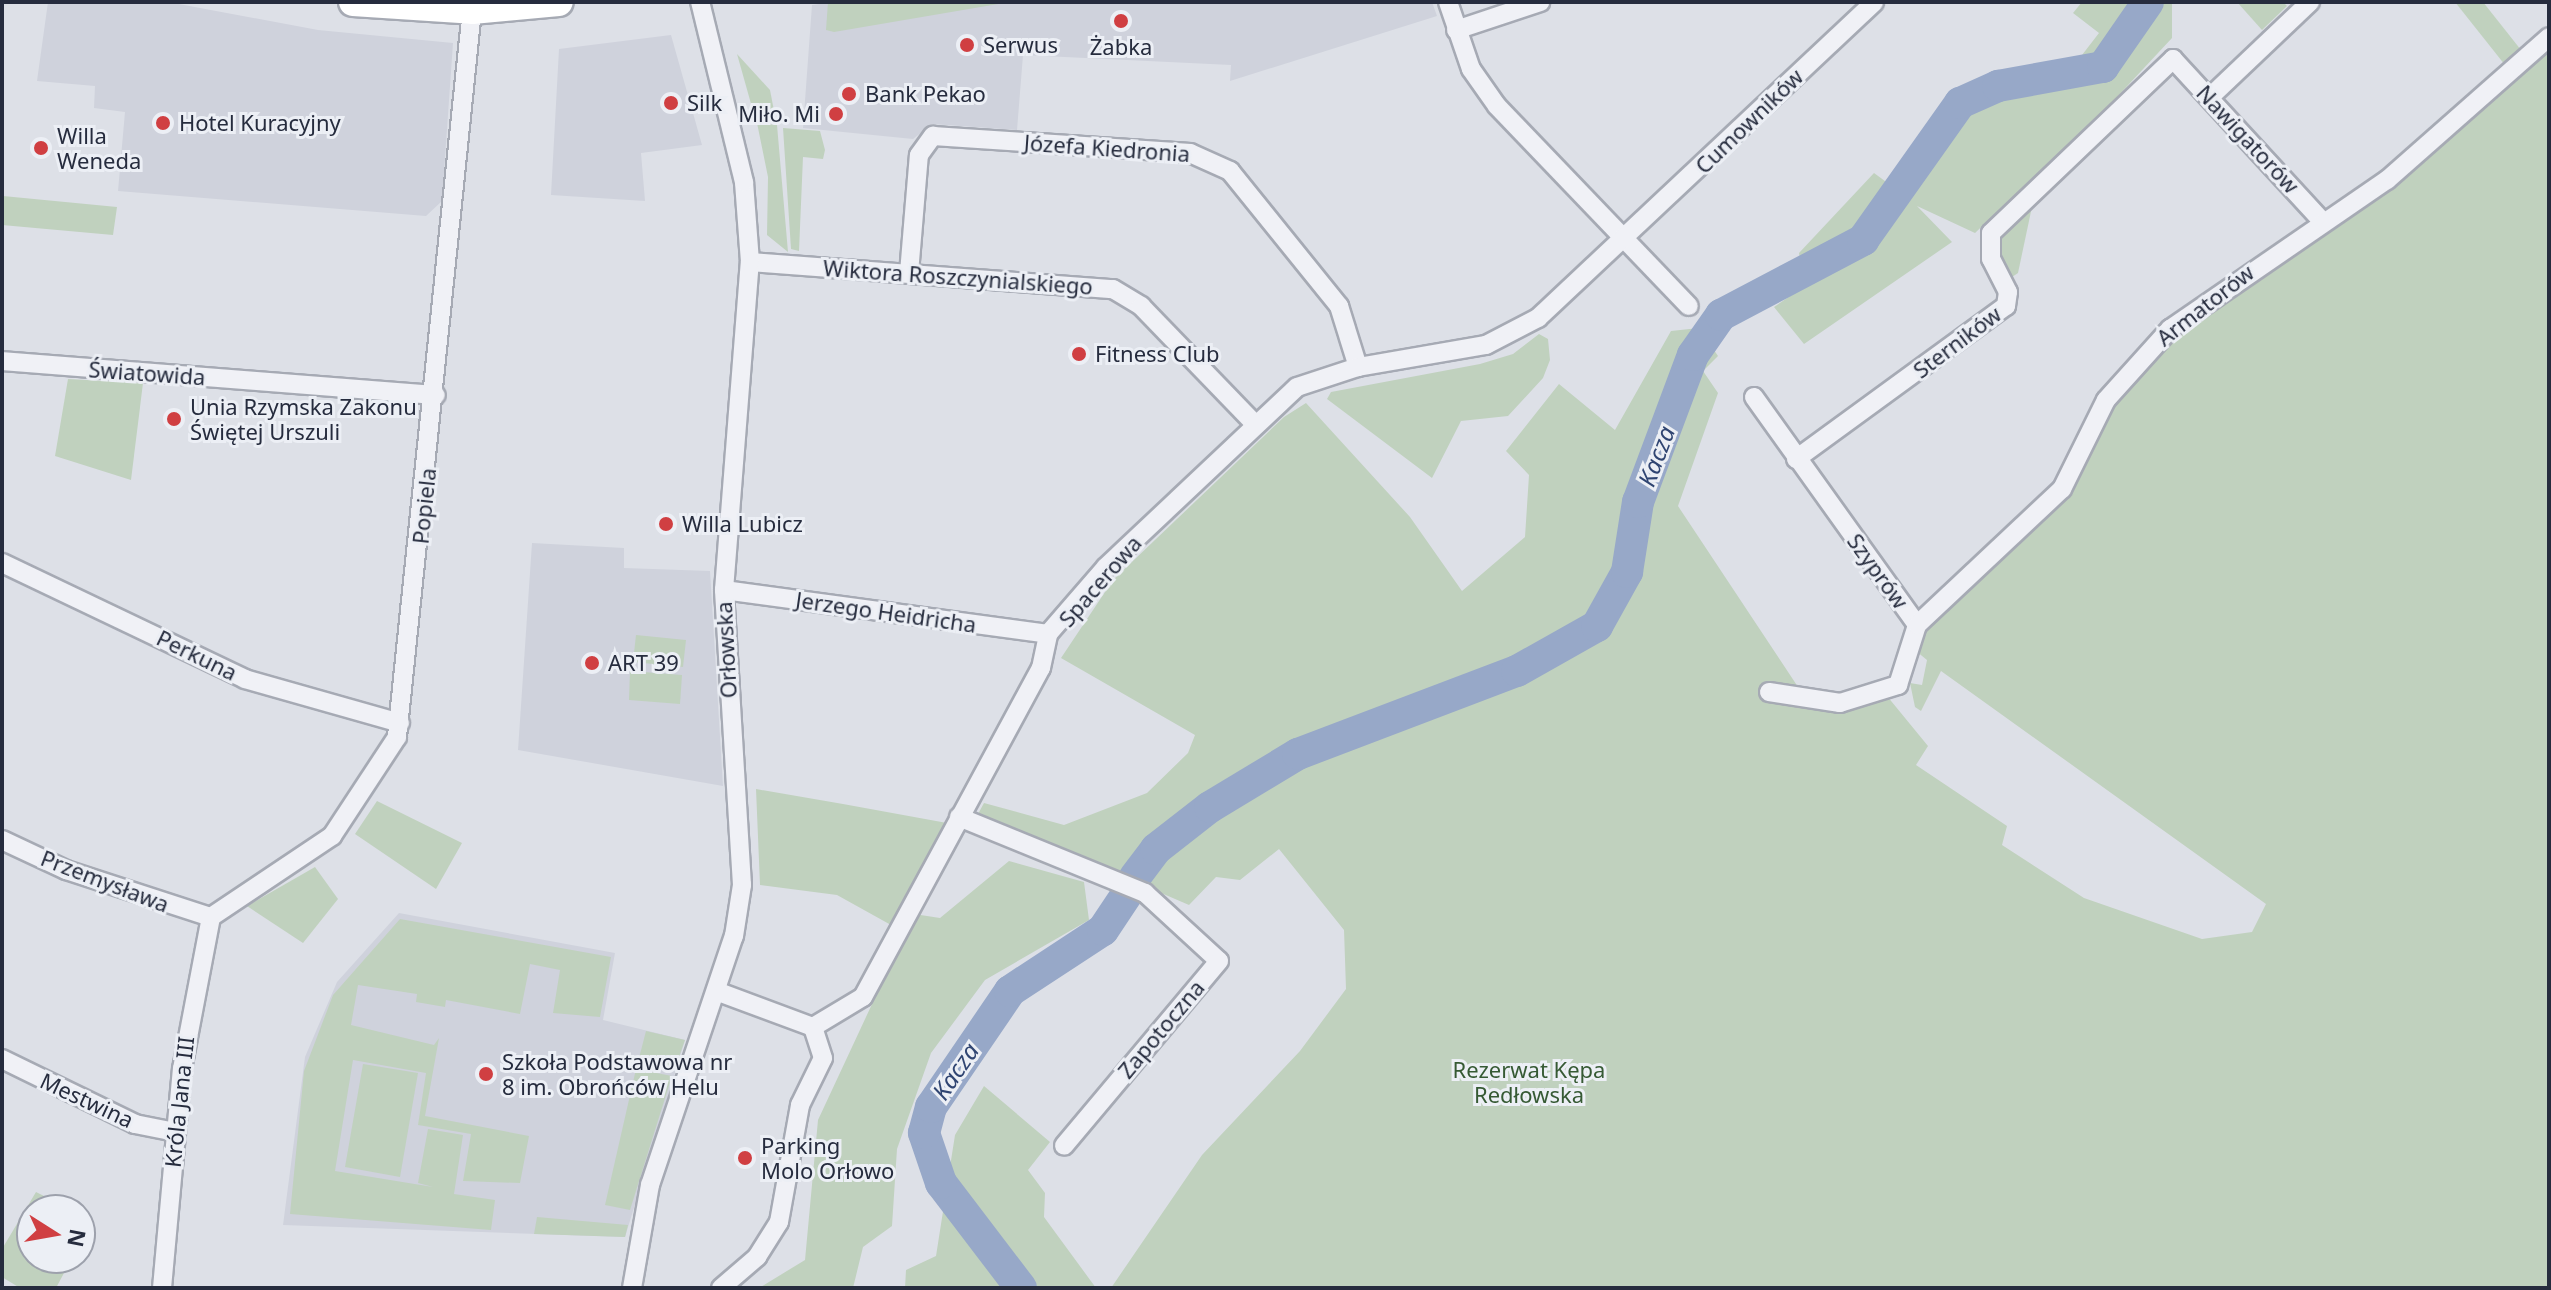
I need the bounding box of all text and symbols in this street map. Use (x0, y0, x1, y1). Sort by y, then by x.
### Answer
marker: Żabka (1112, 12, 1130, 30)
place label: Serwus (983, 32, 1058, 58)
place label: Żabka (1090, 34, 1152, 60)
marker: Serwus (958, 36, 976, 54)
street label: Cumowników (1690, 63, 1808, 179)
street label: Nawigatorów (2191, 80, 2305, 198)
place label: Bank Pekao (865, 81, 986, 107)
marker: Bank Pekao (840, 85, 858, 103)
place label: Silk (687, 90, 722, 116)
marker: Silk (662, 94, 680, 112)
place label: Miło. Mi (738, 101, 820, 127)
marker: Miło. Mi (827, 105, 845, 123)
place label: Hotel Kuracyjny (179, 110, 341, 136)
marker: Hotel Kuracyjny (154, 114, 172, 132)
place label: Willa Weneda (57, 122, 141, 174)
street label: Józefa Kiedronia (1023, 129, 1191, 167)
marker: Willa Weneda (32, 139, 50, 157)
street label: Wiktora Roszczynialskiego (822, 254, 1094, 300)
street label: Armatorów (2151, 259, 2259, 351)
street label: Sterników (1908, 301, 2006, 383)
place label: Fitness Club (1095, 341, 1220, 367)
marker: Fitness Club (1070, 345, 1088, 363)
street label: Światowida (88, 356, 206, 390)
place label: Unia Rzymska Zakonu Świętej Urszuli (190, 393, 417, 444)
marker: Unia Rzymska Zakonu Świętej Urszuli (165, 410, 183, 428)
water label: Kacza (1631, 422, 1681, 490)
street label: Popiela (407, 467, 441, 545)
place label: Willa Lubicz (682, 511, 803, 537)
marker: Willa Lubicz (657, 515, 675, 533)
street label: Szyprów (1842, 528, 1914, 614)
street label: Spacerowa (1053, 530, 1147, 632)
street label: Jerzego Heidricha (794, 586, 978, 638)
street label: Orłowska (710, 601, 742, 699)
street label: Perkuna (153, 624, 241, 686)
place label: ART 39 (608, 650, 679, 676)
marker: ART 39 (583, 654, 601, 672)
street label: Przemysława (37, 844, 173, 918)
street label: Zapotoczna (1112, 975, 1210, 1083)
street label: Króla Jana III (159, 1035, 199, 1169)
water label: Kacza (926, 1037, 984, 1105)
place label: Szkoła Podstawowa nr 8 im. Obrońców Helu (502, 1048, 732, 1100)
park label: Rezerwat Kępa Redłowska (1453, 1056, 1605, 1108)
marker: Szkoła Podstawowa nr 8 im. Obrońców Helu (477, 1065, 495, 1083)
street label: Mestwina (36, 1067, 138, 1133)
place label: Parking Molo Orłowo (761, 1132, 894, 1184)
marker: Parking Molo Orłowo (736, 1149, 754, 1167)
north arrow (16, 1194, 96, 1274)
text: N (61, 1227, 94, 1250)

